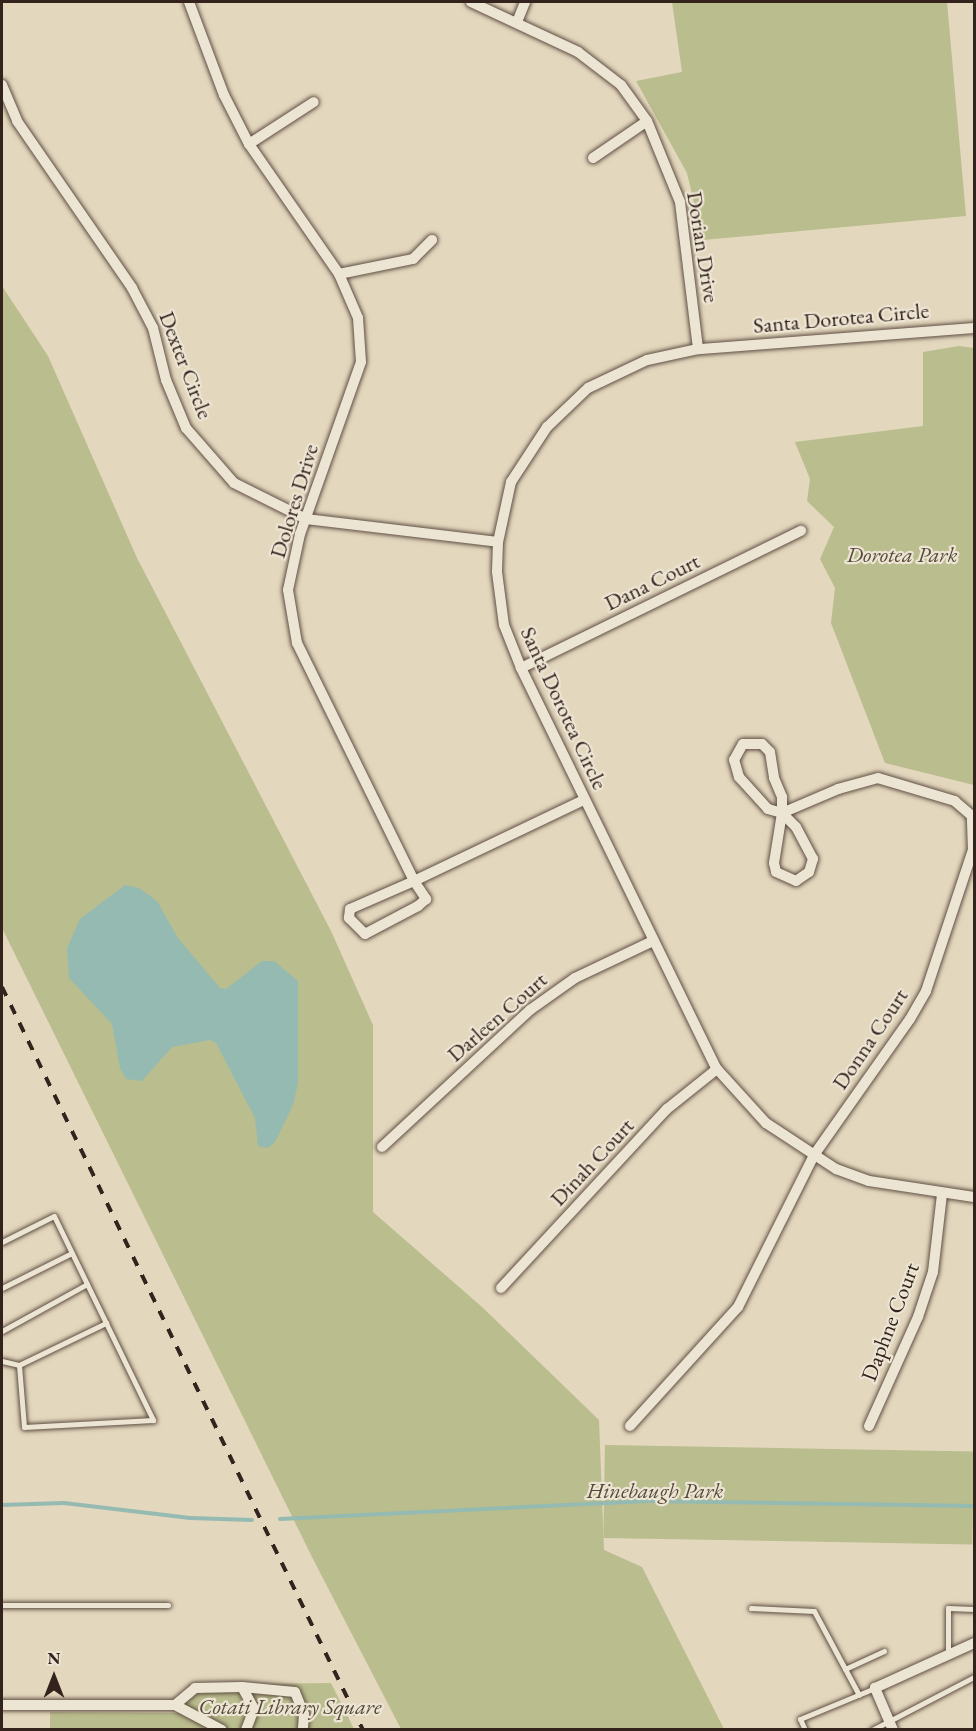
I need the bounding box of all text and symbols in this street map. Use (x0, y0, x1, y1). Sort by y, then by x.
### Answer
street label: Dorian Drive (681, 190, 725, 304)
street label: Santa Dorotea Circle (752, 297, 930, 339)
street label: Dexter Circle (153, 308, 219, 422)
street label: Dolores Drive (264, 441, 324, 561)
park label: Dorotea Park (847, 542, 957, 568)
street label: Dana Court (600, 548, 704, 616)
street label: Santa Dorotea Circle (515, 623, 613, 793)
street label: Darleen Court (442, 967, 552, 1067)
street label: Donna Court (827, 983, 913, 1095)
street label: Dinah Court (545, 1113, 639, 1211)
street label: Daphne Court (855, 1259, 925, 1385)
park label: Hinebaugh Park (587, 1478, 723, 1504)
north arrow (24, 1647, 84, 1707)
text: N (48, 1648, 60, 1669)
park label: Cotati Library Square (199, 1694, 381, 1720)

